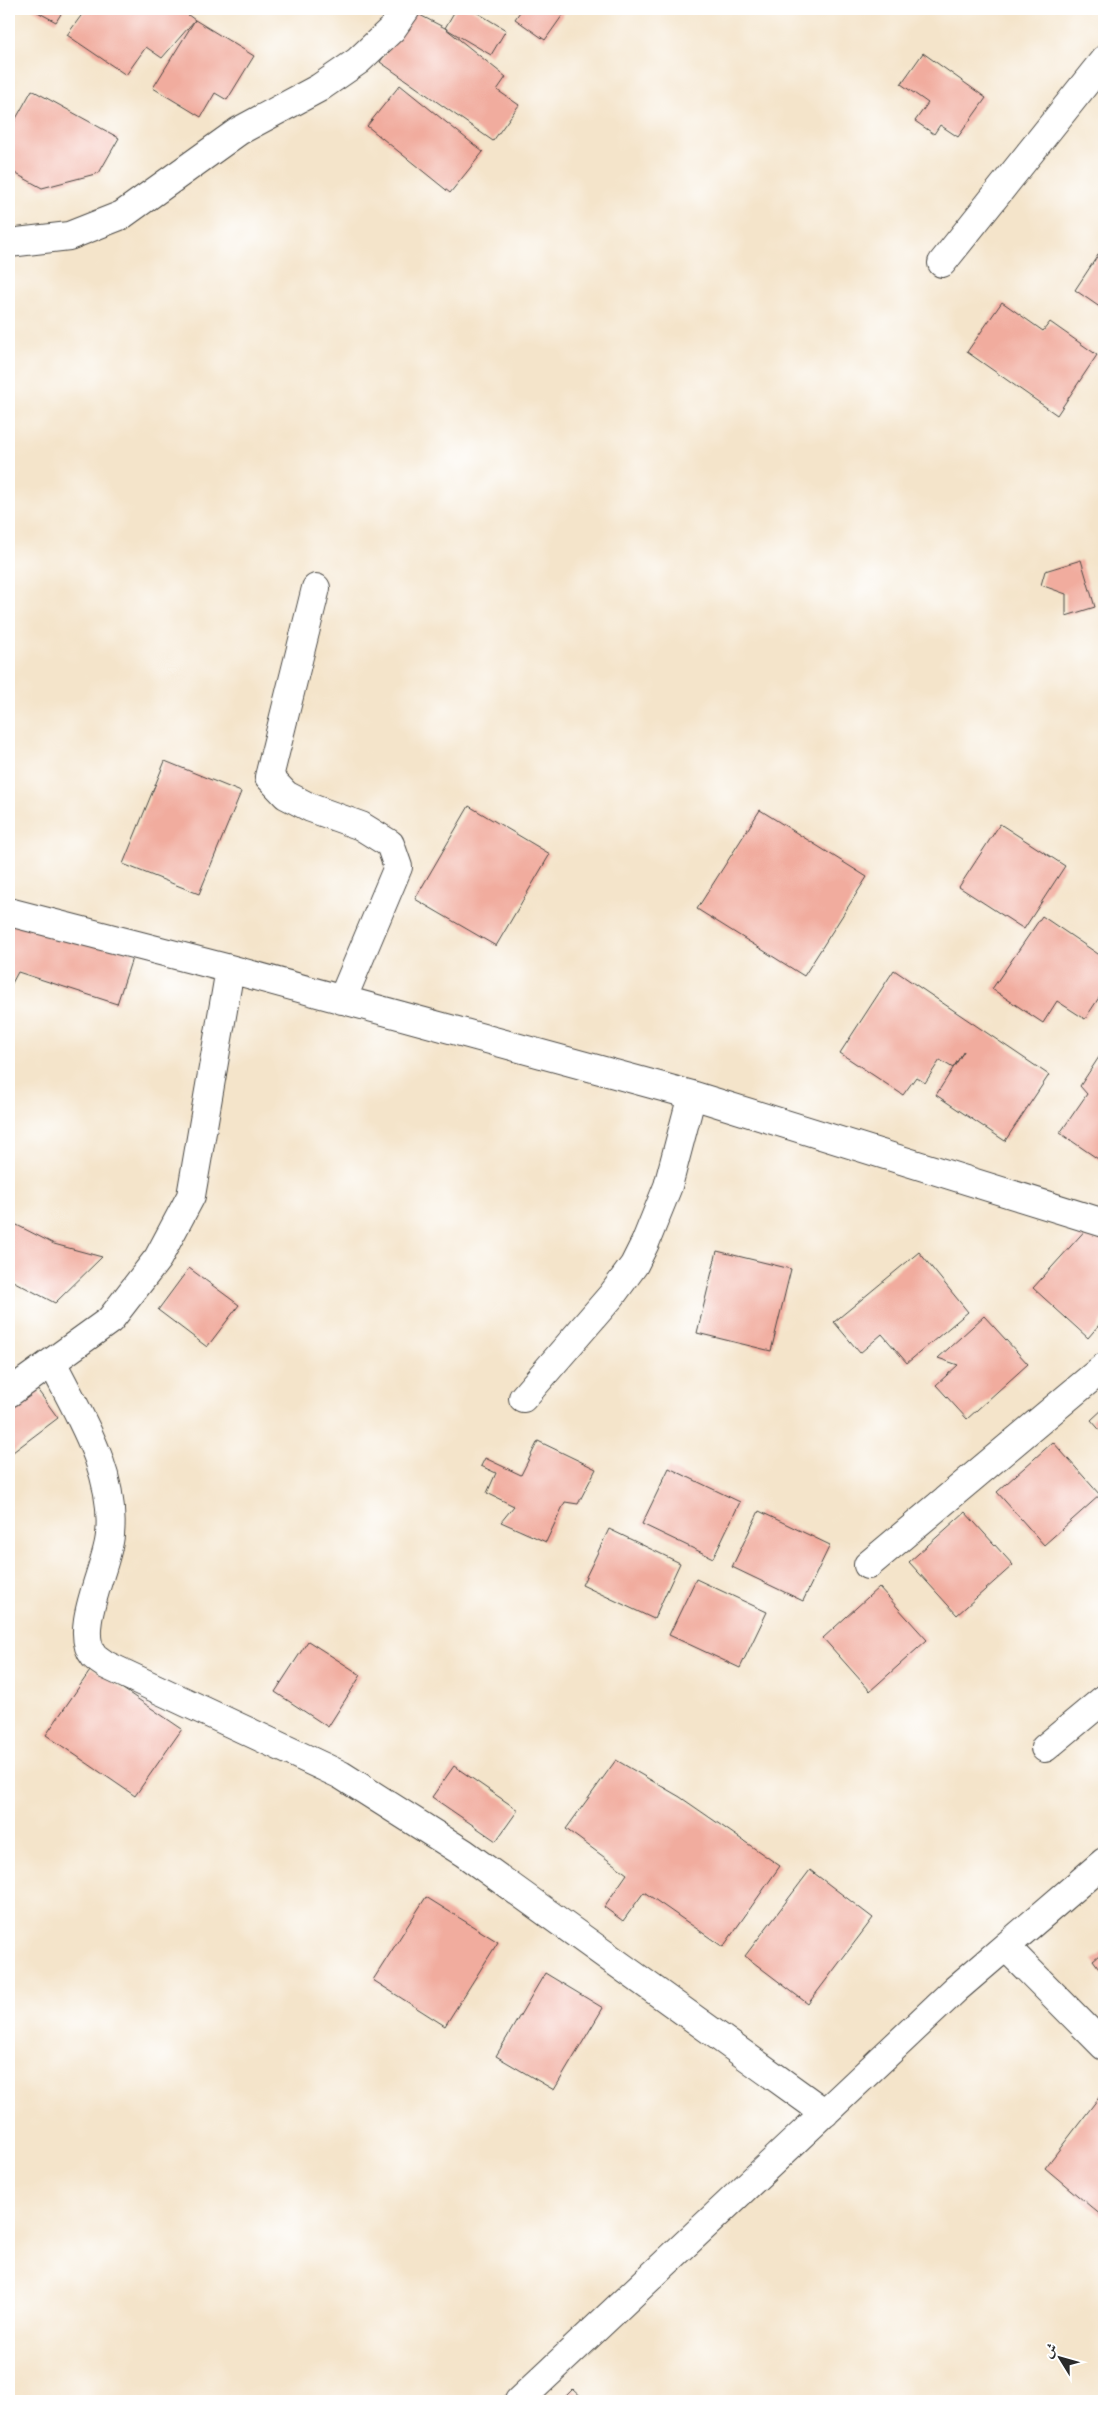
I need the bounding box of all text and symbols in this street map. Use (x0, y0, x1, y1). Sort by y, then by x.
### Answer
north arrow (1036, 2332, 1086, 2382)
text: ش (1039, 2340, 1062, 2362)

